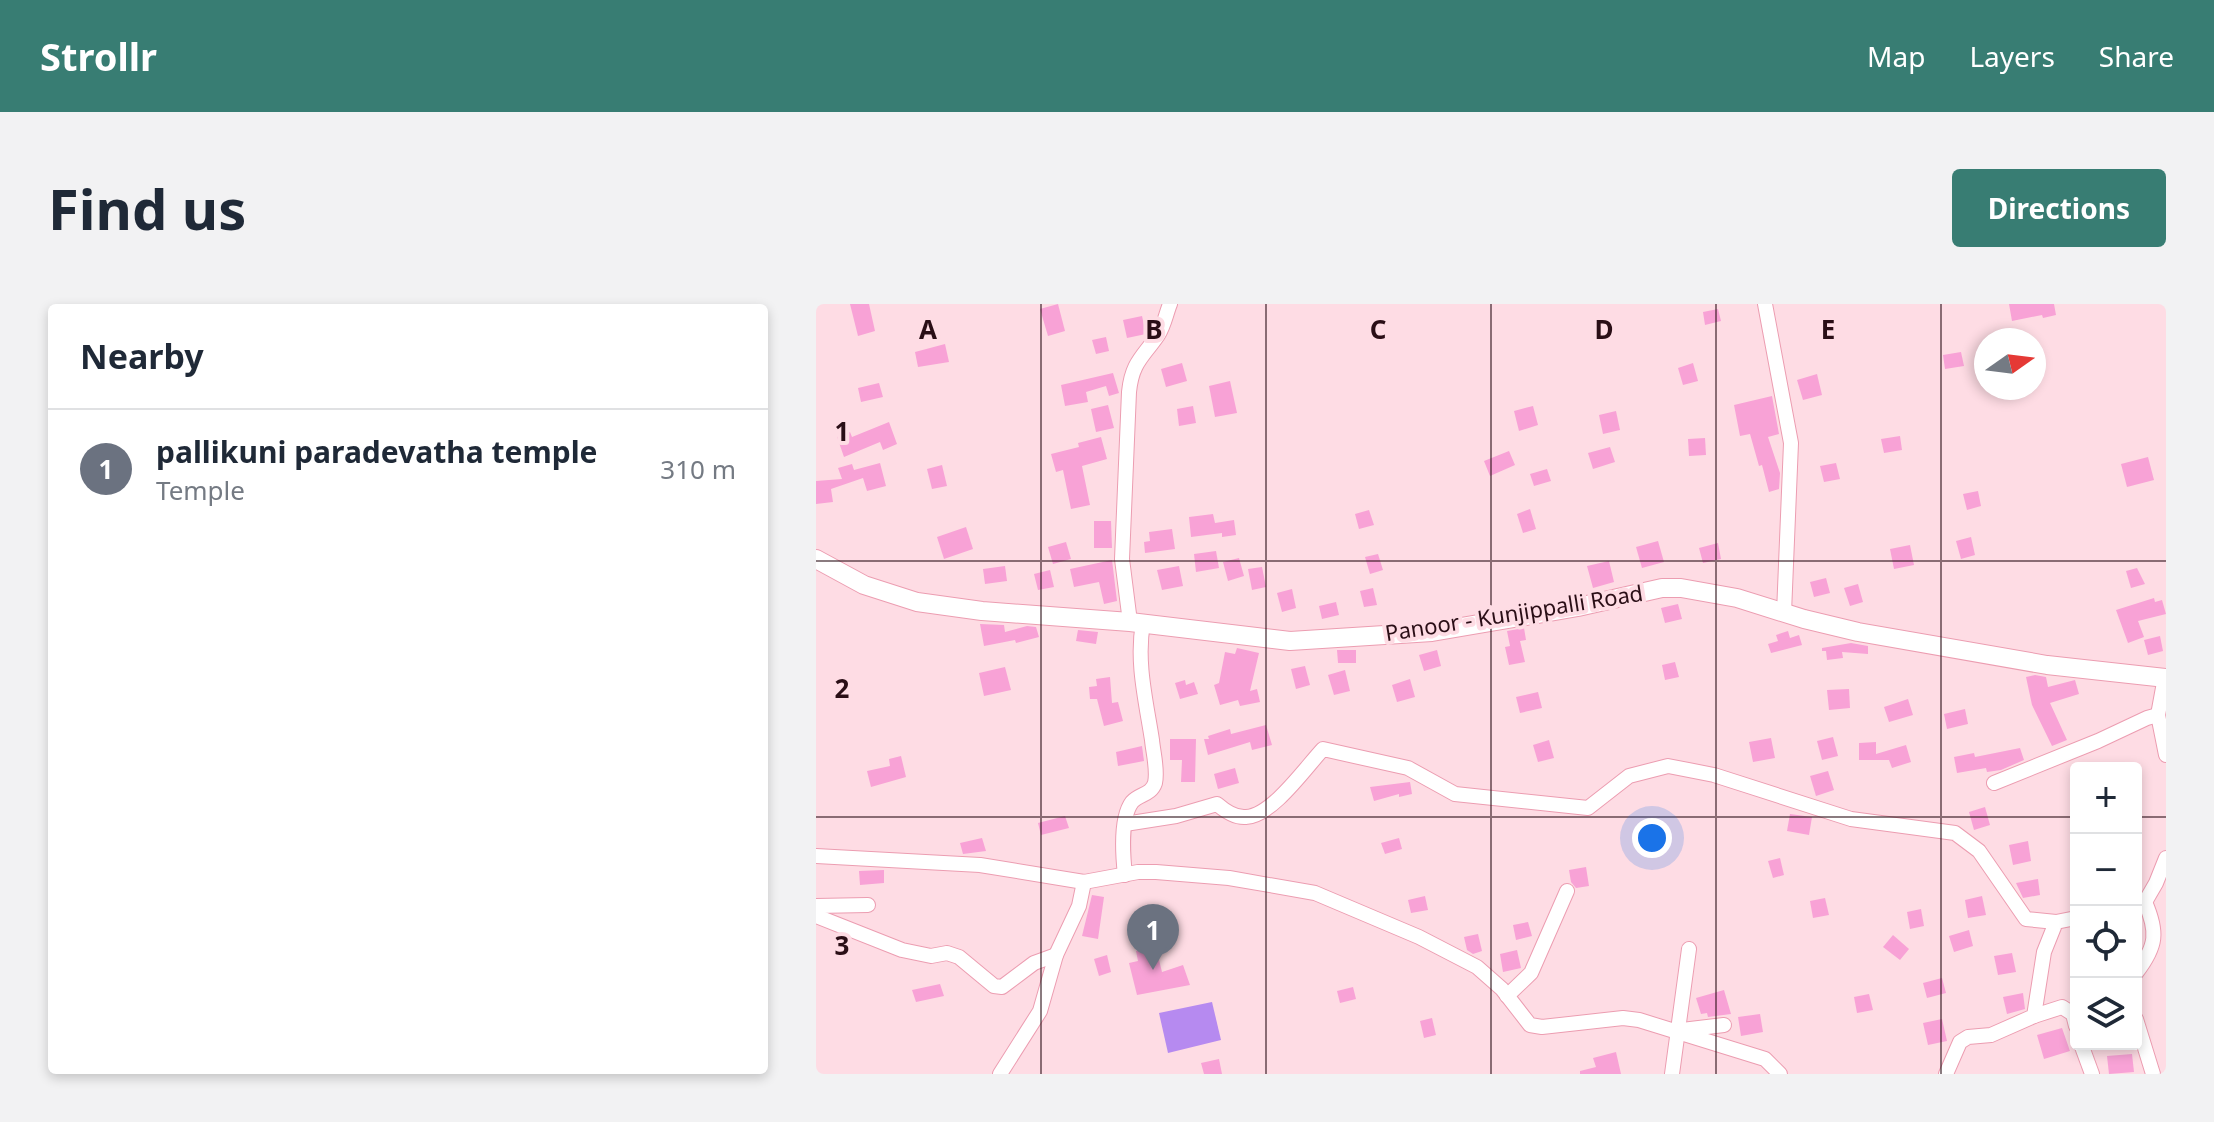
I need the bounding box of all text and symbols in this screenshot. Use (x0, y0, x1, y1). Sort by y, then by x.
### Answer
text: Strollr (40, 30, 157, 82)
text: Map (1867, 37, 1925, 75)
text: Layers (1969, 37, 2055, 75)
text: Share (2099, 37, 2174, 75)
button: Directions (1952, 169, 2166, 247)
text: Find us (48, 170, 246, 246)
text: A (919, 311, 937, 347)
text: B (1145, 311, 1163, 347)
text: C (1370, 311, 1386, 347)
text: D (1594, 311, 1614, 347)
text: E (1821, 311, 1835, 347)
north arrow (1974, 328, 2046, 400)
text: Nearby (80, 333, 204, 379)
text: 1 (835, 413, 849, 449)
text: pallikuni paradevatha temple (156, 431, 598, 472)
text: 1 (99, 451, 113, 487)
text: 310 m (660, 451, 736, 487)
text: Temple (156, 472, 245, 508)
street label: Panoor - Kunjippalli Road (1383, 577, 1645, 647)
text: 2 (835, 670, 850, 706)
map controls (2070, 762, 2142, 1050)
button: + (2070, 762, 2142, 834)
your location (1632, 818, 1672, 858)
button: − (2070, 834, 2142, 906)
pin: 1 (1127, 904, 1179, 970)
button: locate (2070, 906, 2142, 978)
text: 3 (835, 927, 849, 963)
button: layers (2070, 978, 2142, 1050)

